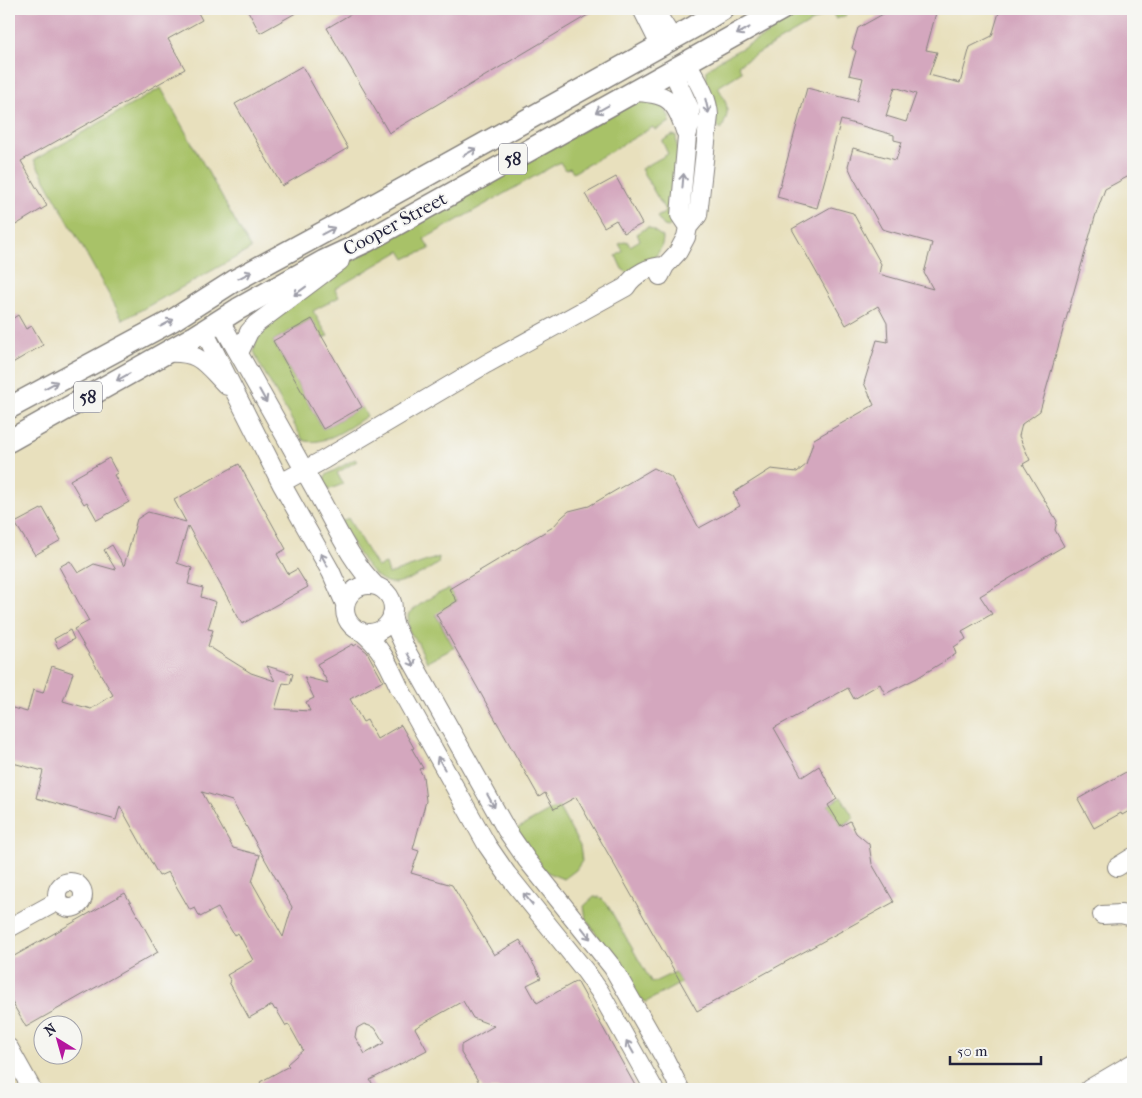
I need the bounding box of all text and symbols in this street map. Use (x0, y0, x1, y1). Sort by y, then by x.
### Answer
one-way arrow (735, 26, 750, 36)
one-way arrow (703, 98, 712, 114)
one-way arrow (596, 104, 610, 114)
road number: 58 (499, 144, 527, 174)
one-way arrow (462, 146, 476, 156)
one-way arrow (679, 173, 688, 189)
street label: Cooper Street (339, 187, 451, 260)
one-way arrow (320, 225, 334, 235)
one-way arrow (238, 270, 253, 280)
one-way arrow (293, 286, 307, 296)
one-way arrow (159, 318, 174, 328)
one-way arrow (117, 372, 131, 382)
one-way arrow (43, 380, 58, 390)
road number: 58 (74, 382, 102, 412)
one-way arrow (259, 388, 268, 403)
one-way arrow (319, 553, 328, 568)
one-way arrow (406, 652, 416, 667)
one-way arrow (436, 755, 446, 770)
one-way arrow (486, 794, 496, 808)
one-way arrow (523, 893, 534, 906)
one-way arrow (580, 926, 591, 939)
north arrow (32, 1016, 82, 1066)
text: N (41, 1020, 60, 1040)
scale bar (950, 1033, 1041, 1065)
one-way arrow (625, 1040, 635, 1054)
text: 50 m (957, 1042, 988, 1060)

